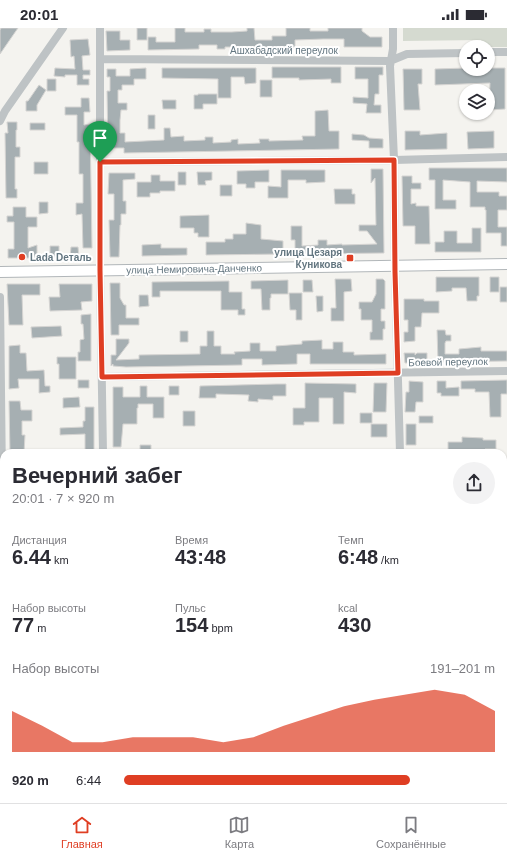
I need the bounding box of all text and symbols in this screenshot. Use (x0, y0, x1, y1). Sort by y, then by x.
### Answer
text: 20:01 (20, 6, 58, 23)
map controls (459, 40, 495, 120)
button: locate (459, 40, 495, 76)
street label: Ашхабадский переулок (230, 45, 339, 56)
button: layers (459, 84, 495, 120)
pin (83, 121, 117, 162)
icon: arrive (89, 127, 111, 149)
place label: улица Цезаря Куникова (274, 247, 342, 270)
marker: Lada Dеталь (17, 252, 27, 262)
place label: Lada Dеталь (30, 252, 92, 263)
marker: улица Цезаря Куникова (345, 253, 355, 263)
street label: улица Немировича-Данченко (126, 262, 262, 276)
street label: Боевой переулок (408, 356, 488, 368)
button: share (453, 462, 495, 504)
text: Вечерний забег (12, 463, 182, 488)
text: 20:01 · 7 × 920 m (12, 491, 114, 506)
text: Дистанция (12, 534, 67, 546)
text: Время (175, 534, 208, 546)
text: Темп (338, 534, 364, 546)
text: 6.44 (12, 546, 51, 568)
text: 43:48 (175, 546, 226, 568)
text: 6:48 (338, 546, 378, 568)
text: km (51, 554, 69, 566)
text: /km (378, 554, 399, 566)
text: Набор высоты (12, 602, 86, 614)
text: Пульс (175, 602, 206, 614)
text: kcal (338, 602, 358, 614)
text: 77 (12, 614, 34, 636)
text: 154 (175, 614, 208, 636)
text: 430 (338, 614, 371, 636)
text: m (34, 622, 46, 634)
text: bpm (208, 622, 233, 634)
text: Набор высоты (12, 661, 99, 676)
text: 191–201 m (430, 661, 495, 676)
text: 920 m (12, 773, 49, 788)
text: 6:44 (76, 773, 101, 788)
tab: Главная (61, 814, 103, 850)
tab: Карта (225, 814, 254, 850)
tab: Сохранённые (376, 814, 446, 850)

